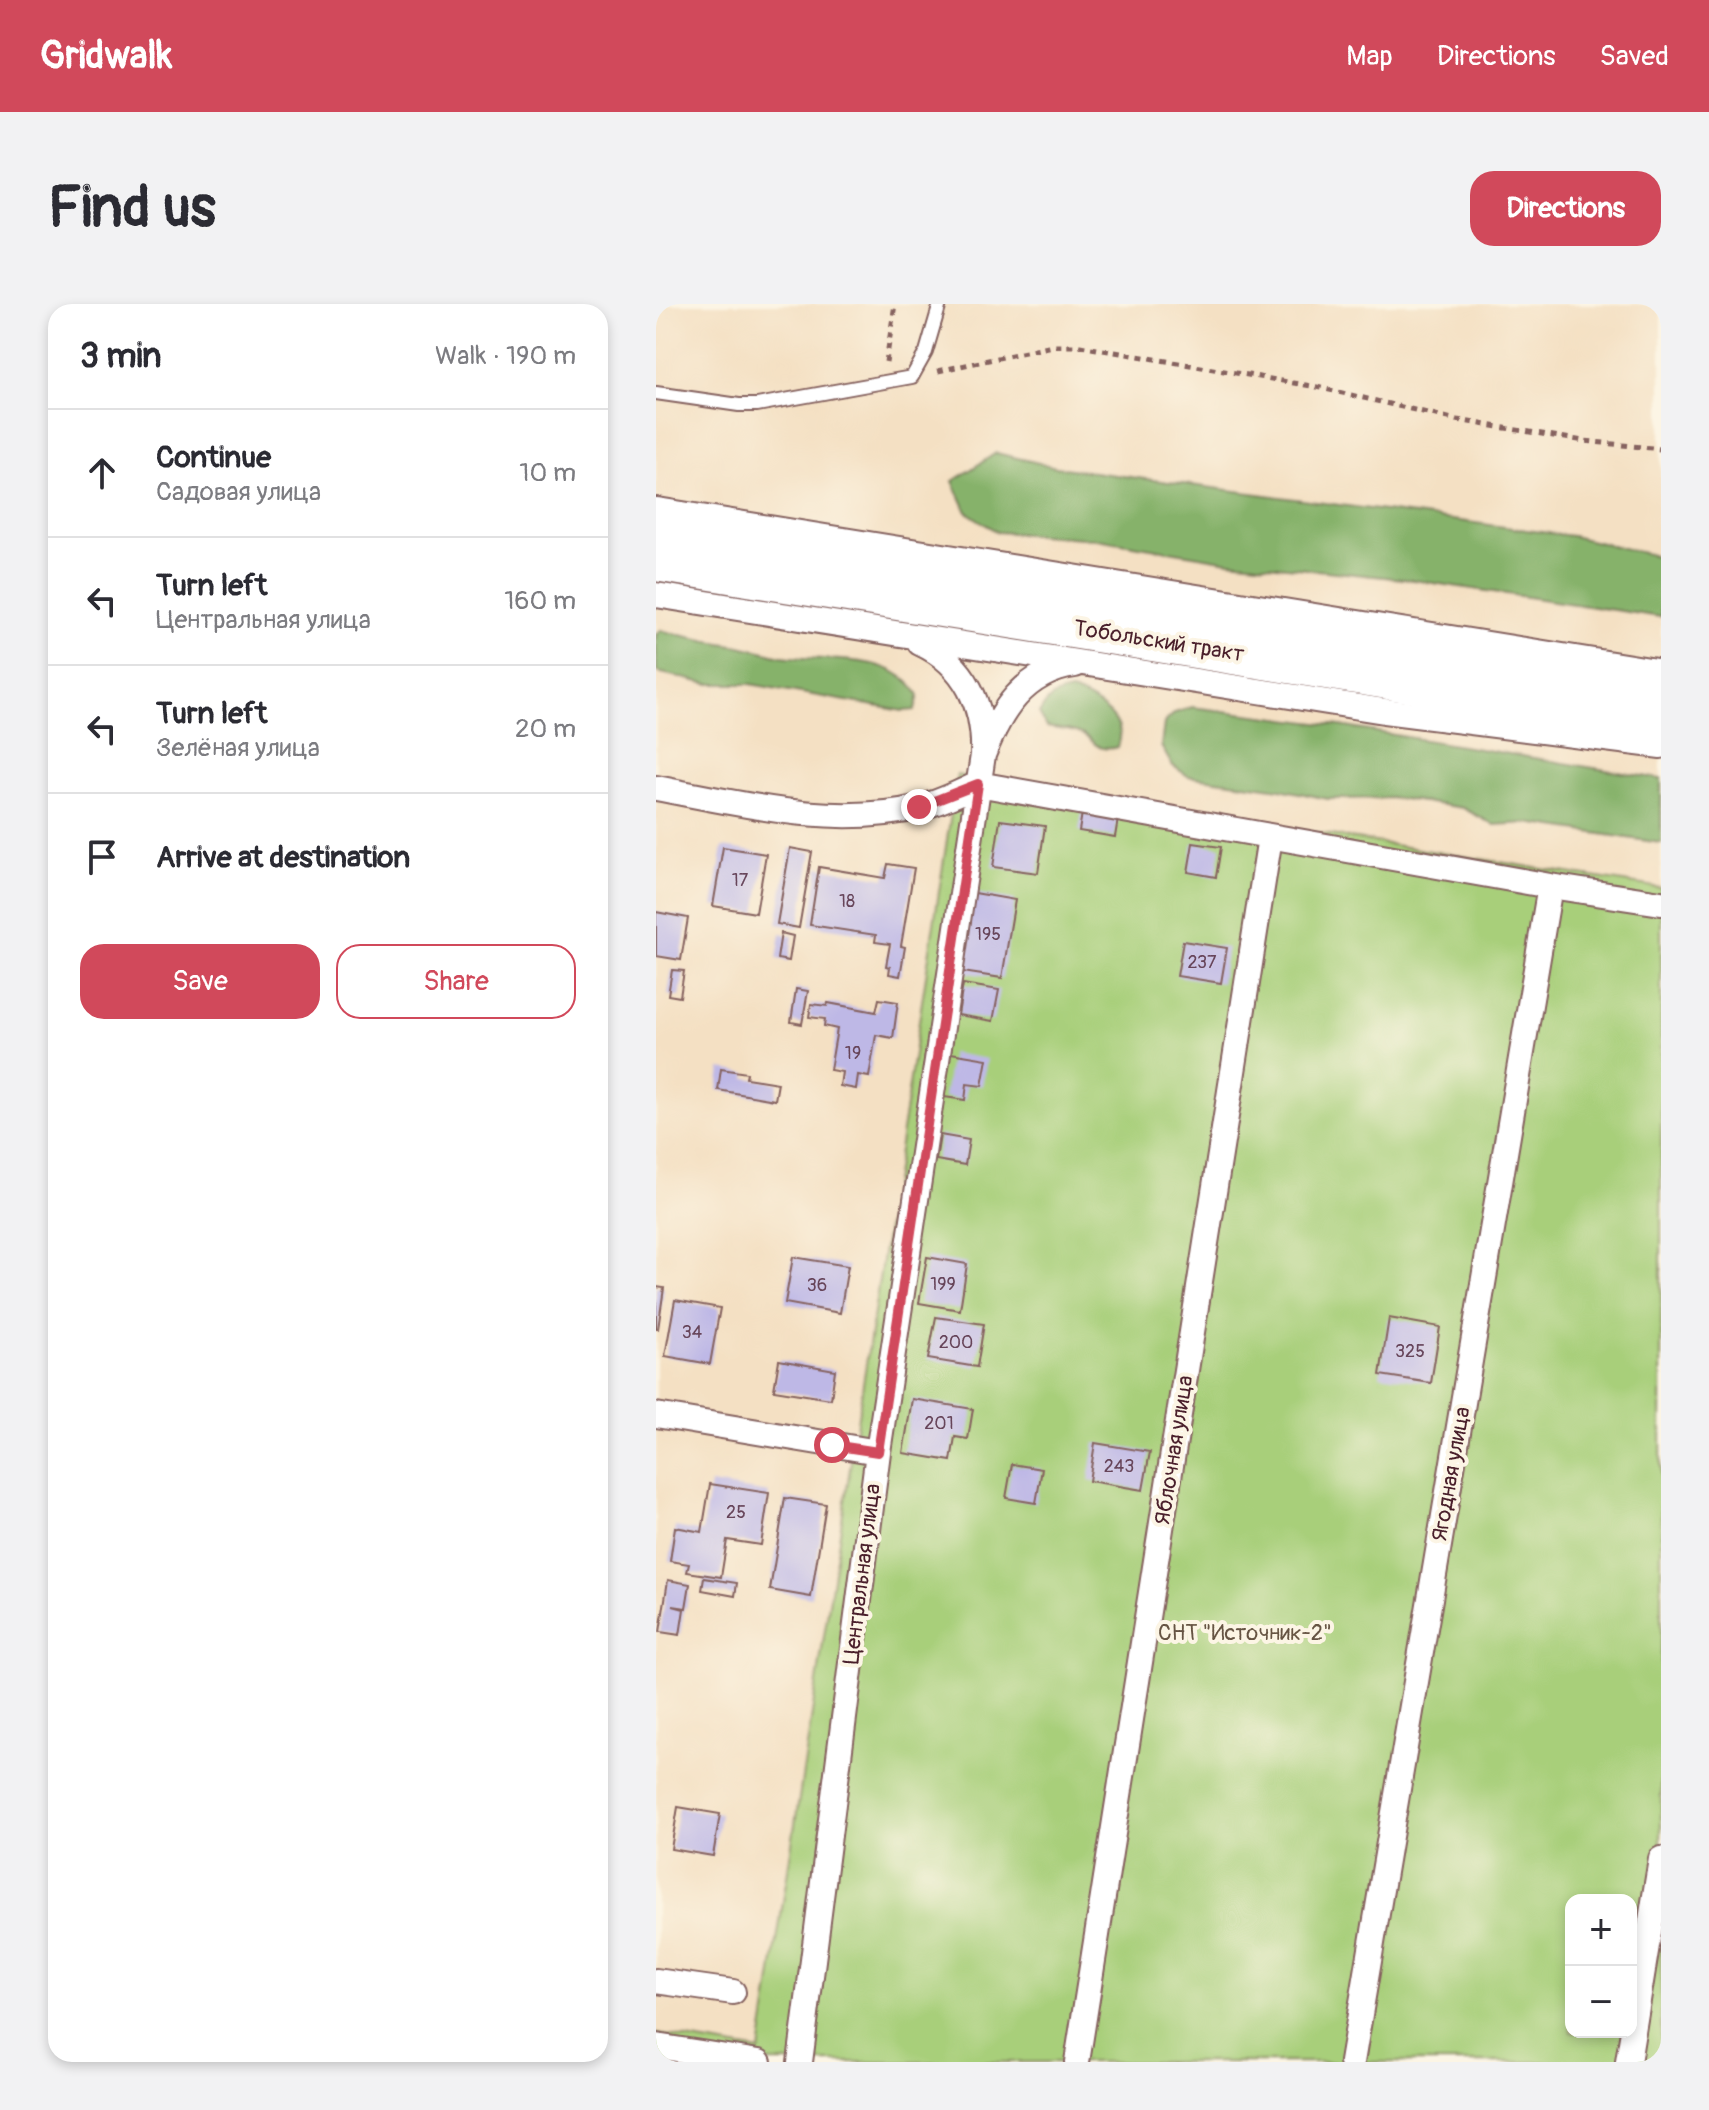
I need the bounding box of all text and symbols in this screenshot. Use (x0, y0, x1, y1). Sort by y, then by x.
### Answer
text: Gridwalk (40, 32, 172, 80)
text: Map (1346, 39, 1393, 74)
text: Directions (1437, 39, 1556, 74)
text: Saved (1600, 39, 1669, 74)
button: Directions (1470, 171, 1661, 246)
text: Find us (48, 174, 216, 243)
text: 3 min (80, 335, 162, 378)
text: Walk · 190 m (435, 340, 576, 372)
text: Continue (156, 439, 271, 476)
icon: ahead (80, 451, 124, 495)
text: 10 m (519, 457, 576, 489)
text: Садовая улица (156, 476, 321, 508)
text: Turn left (156, 567, 267, 604)
icon: left (80, 579, 124, 623)
text: 160 m (504, 585, 576, 617)
text: Центральная улица (156, 604, 371, 636)
street label: Тобольский тракт (1072, 614, 1246, 668)
text: Turn left (156, 695, 267, 732)
icon: left (80, 707, 124, 751)
text: 20 m (515, 713, 576, 745)
text: Зелёная улица (156, 732, 320, 764)
route end (901, 789, 937, 825)
icon: arrive (80, 835, 124, 879)
text: Arrive at destination (156, 839, 410, 876)
house number: 17 (732, 869, 749, 892)
house number: 18 (839, 890, 855, 913)
house number: 195 (975, 923, 1001, 946)
button: Save (80, 944, 320, 1019)
button: Share (336, 944, 576, 1019)
house number: 237 (1187, 951, 1217, 974)
house number: 19 (845, 1042, 861, 1065)
house number: 199 (930, 1273, 956, 1296)
house number: 36 (807, 1274, 827, 1297)
house number: 34 (682, 1321, 703, 1344)
house number: 200 (939, 1331, 973, 1354)
house number: 325 (1395, 1340, 1425, 1363)
street label: Яблочная улица (1148, 1373, 1200, 1527)
street label: Ягодная улица (1425, 1404, 1477, 1544)
house number: 201 (924, 1412, 954, 1435)
route start (814, 1427, 850, 1463)
house number: 243 (1104, 1455, 1134, 1478)
street label: Центральная улица (837, 1482, 887, 1666)
house number: 25 (726, 1501, 746, 1524)
park label: СНТ "Источник-2" (1158, 1619, 1332, 1647)
map controls (1565, 1894, 1637, 2038)
button: + (1565, 1894, 1637, 1966)
button: − (1565, 1966, 1637, 2038)

